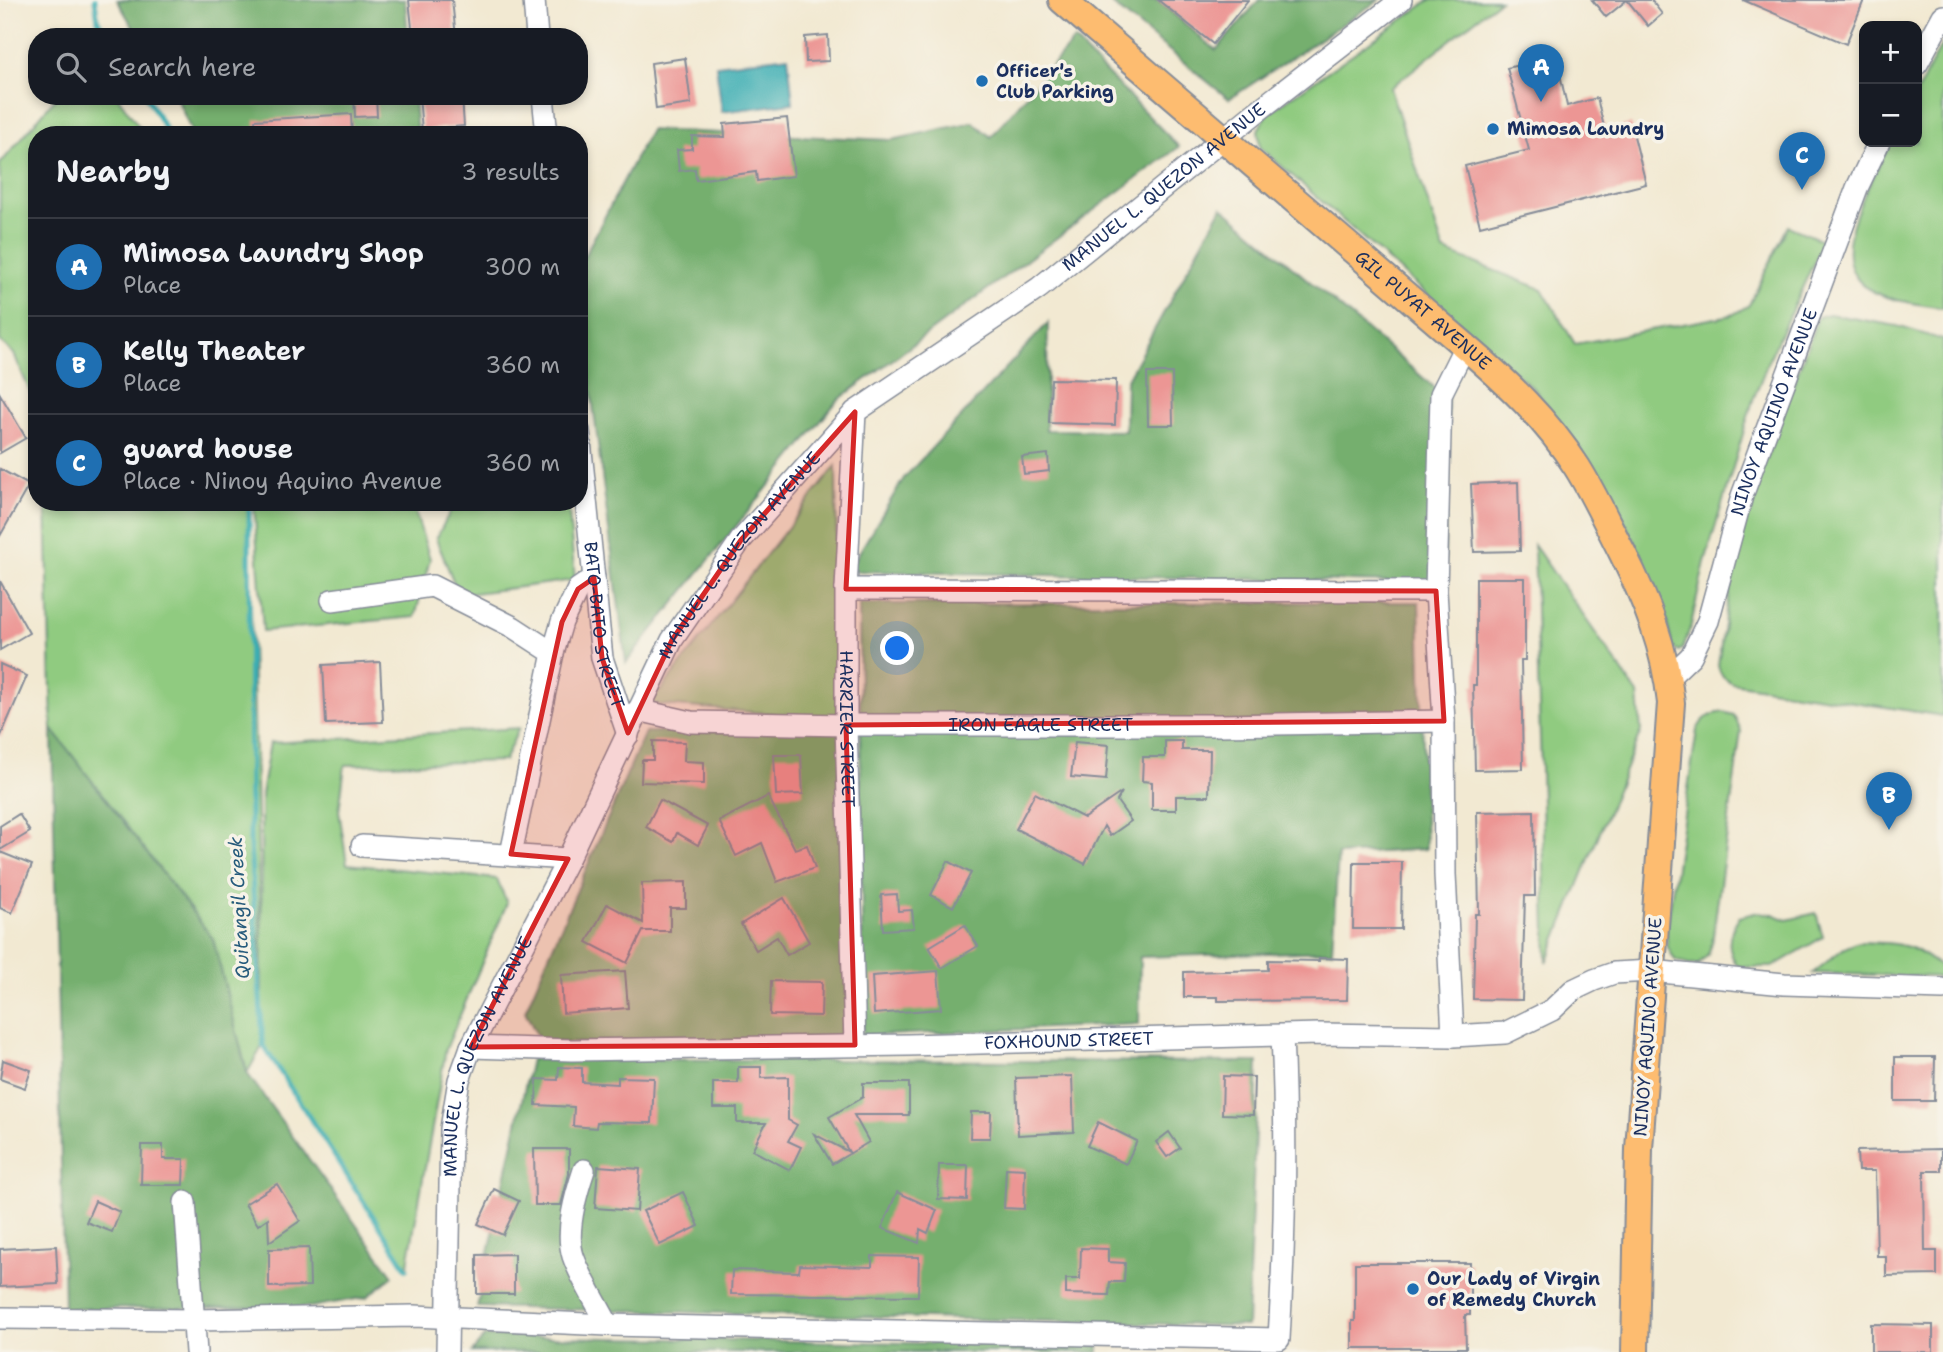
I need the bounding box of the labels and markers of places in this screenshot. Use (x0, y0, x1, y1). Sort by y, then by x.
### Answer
pin: A (1518, 44, 1564, 102)
place label: Officer's Club Parking (996, 59, 1114, 104)
marker: Officer's Club Parking (974, 73, 990, 89)
place label: Mimosa Laundry (1507, 117, 1664, 141)
marker: Mimosa Laundry (1485, 121, 1501, 137)
pin: C (1779, 132, 1825, 190)
pin: B (1866, 772, 1912, 830)
place label: Our Lady of Virgin of Remedy Church (1427, 1267, 1600, 1312)
marker: Our Lady of Virgin of Remedy Church (1405, 1281, 1421, 1297)

